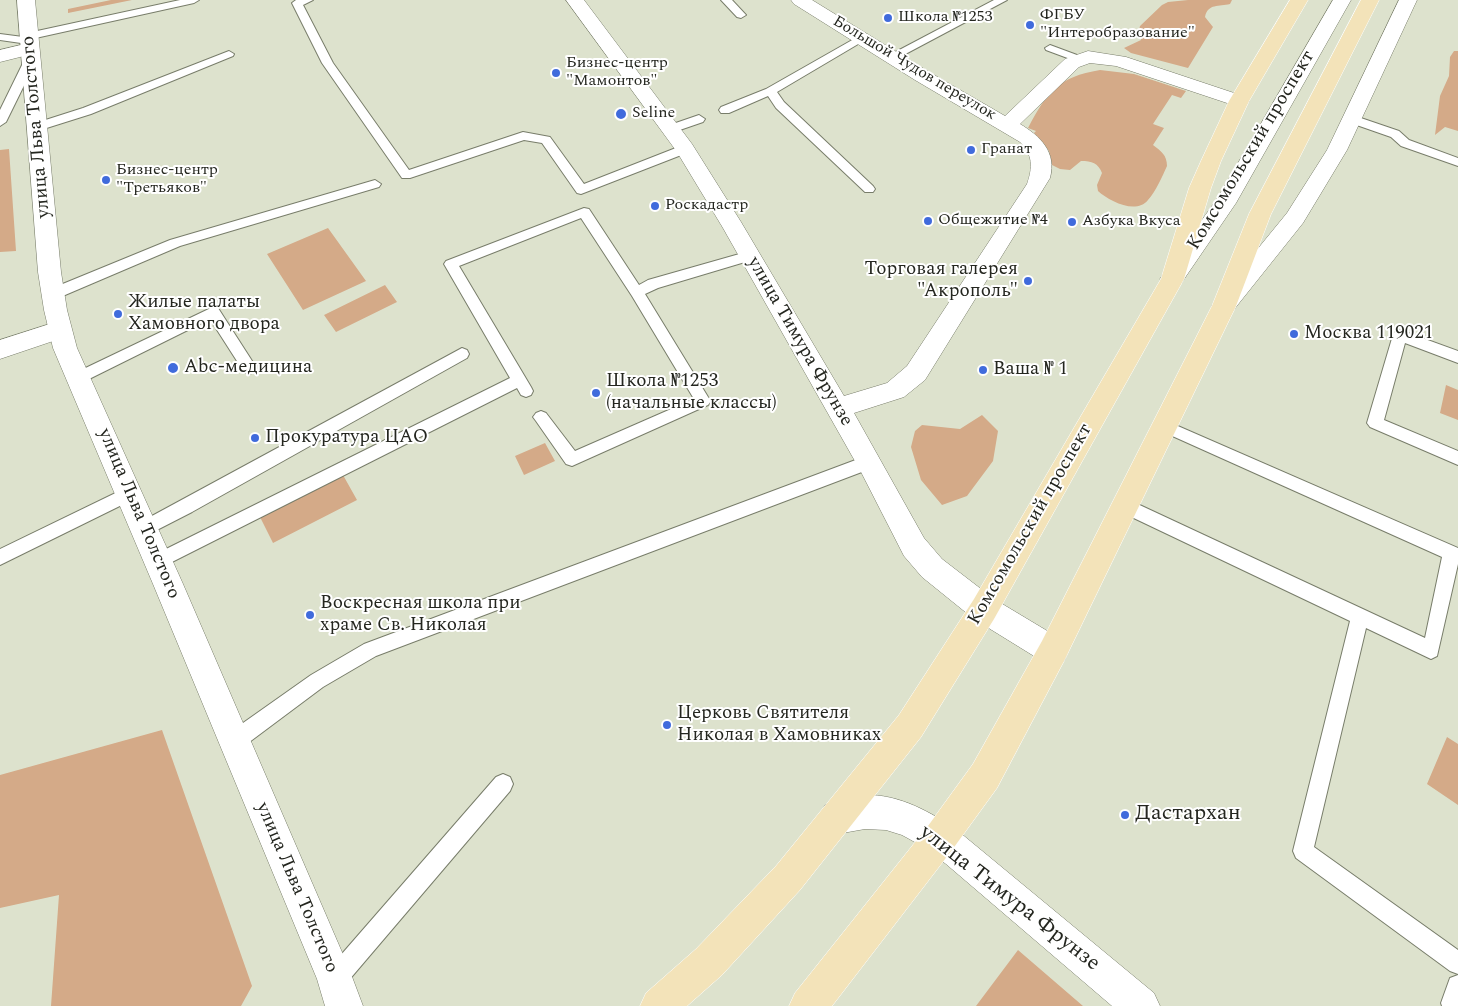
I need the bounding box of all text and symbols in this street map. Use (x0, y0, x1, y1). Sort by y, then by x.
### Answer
place label: ФГБУ "Интеробразование" (1040, 6, 1195, 44)
place label: Школа №1253 (898, 8, 993, 28)
marker: Школа №1253 (882, 12, 894, 24)
street label: Большой Чудов переулок (829, 13, 999, 125)
marker: ФГБУ "Интеробразование" (1024, 19, 1036, 31)
street label: улица Льва Толстого (18, 35, 56, 219)
street label: Комсомольский проспект (1183, 47, 1321, 255)
place label: Бизнес-центр "Мамонтов" (566, 54, 668, 92)
marker: Бизнес-центр "Мамонтов" (550, 67, 562, 79)
place label: Seline (632, 104, 675, 124)
marker: Seline (614, 107, 628, 121)
place label: Гранат (981, 140, 1032, 160)
marker: Гранат (965, 144, 977, 156)
place label: Бизнес-центр "Третьяков" (116, 161, 218, 199)
marker: Бизнес-центр "Третьяков" (100, 174, 112, 186)
place label: Роскадастр (665, 196, 748, 216)
marker: Роскадастр (649, 200, 661, 212)
place label: Общежитие №4 (938, 211, 1048, 231)
place label: Азбука Вкуса (1082, 212, 1181, 232)
marker: Общежитие №4 (922, 215, 934, 227)
marker: Азбука Вкуса (1066, 216, 1078, 228)
street label: улица Тимура Фрунзе (741, 253, 857, 431)
place label: Торговая галерея "Акрополь" (865, 259, 1018, 303)
marker: Торговая галерея "Акрополь" (1022, 275, 1034, 287)
place label: Жилые палаты Хамовного двора (128, 292, 280, 336)
marker: Жилые палаты Хамовного двора (112, 308, 124, 320)
place label: Москва 119021 (1304, 323, 1433, 345)
marker: Москва 119021 (1288, 328, 1300, 340)
place label: Abc-медицина (184, 357, 312, 379)
place label: Ваша № 1 (993, 359, 1068, 381)
marker: Abc-медицина (166, 361, 180, 375)
marker: Ваша № 1 (977, 364, 989, 376)
place label: Школа №1253 (начальные классы) (606, 371, 777, 415)
marker: Школа №1253 (начальные классы) (590, 387, 602, 399)
street label: Комсомольский проспект (964, 420, 1098, 630)
street label: улица Льва Толстого (92, 425, 184, 603)
place label: Прокуратура ЦАО (265, 427, 428, 449)
marker: Прокуратура ЦАО (249, 432, 261, 444)
place label: Воскресная школа при храме Св. Николая (320, 593, 521, 637)
marker: Воскресная школа при храме Св. Николая (304, 609, 316, 621)
place label: Церковь Святителя Николая в Хамовниках (677, 703, 881, 747)
marker: Церковь Святителя Николая в Хамовниках (661, 719, 673, 731)
street label: улица Льва Толстого (250, 799, 342, 977)
place label: Дастархан (1135, 802, 1241, 828)
marker: Дастархан (1119, 809, 1131, 821)
street label: улица Тимура Фрунзе (913, 820, 1105, 978)

